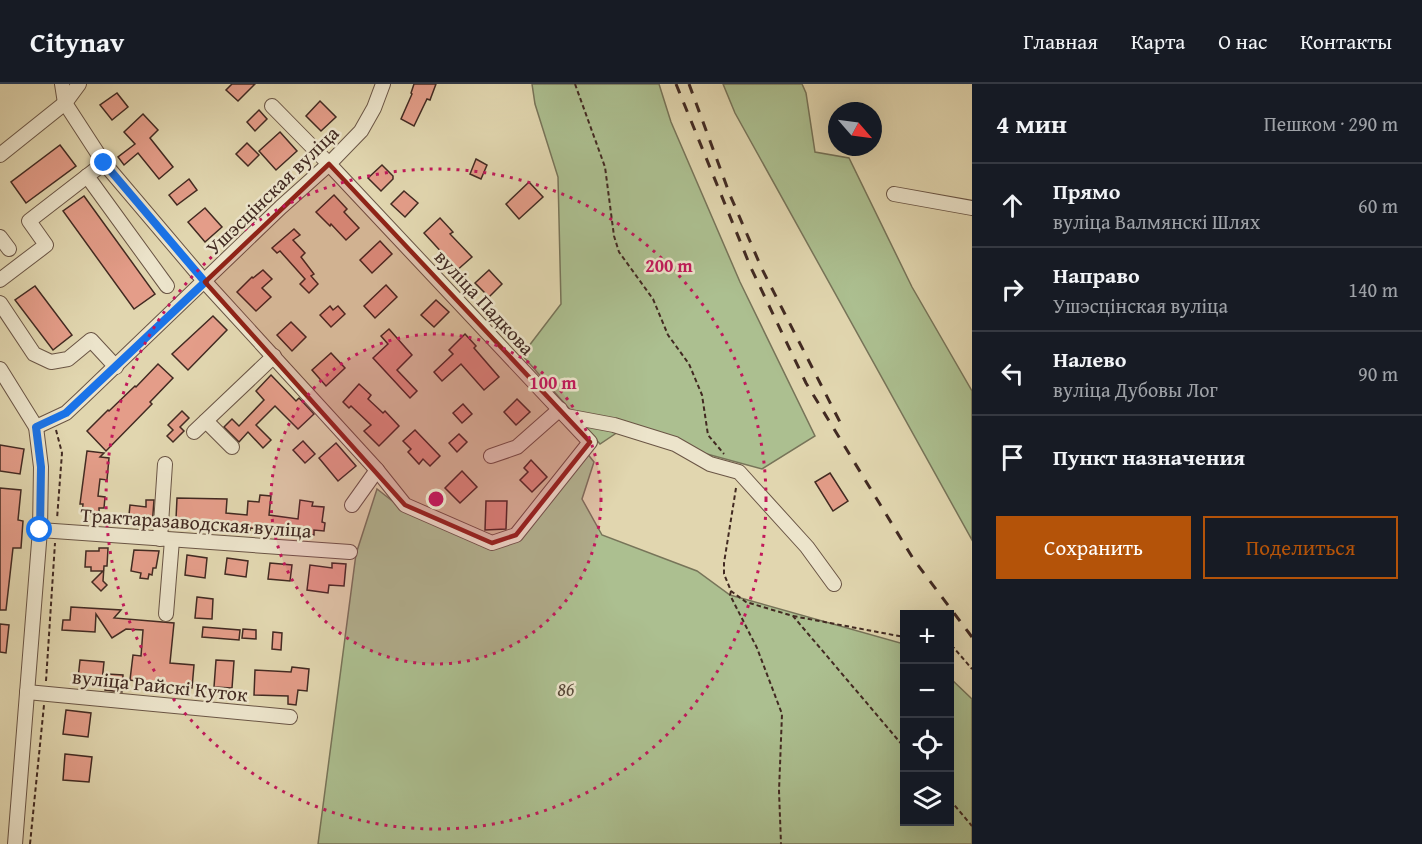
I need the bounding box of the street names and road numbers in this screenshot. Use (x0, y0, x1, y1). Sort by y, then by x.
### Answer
street label: Ушэсцінская вуліца (199, 118, 345, 261)
street label: вуліца Падкова (428, 243, 542, 362)
street label: Трактаразаводская вуліца (80, 499, 313, 545)
street label: вуліца Райскі Куток (71, 661, 250, 709)

